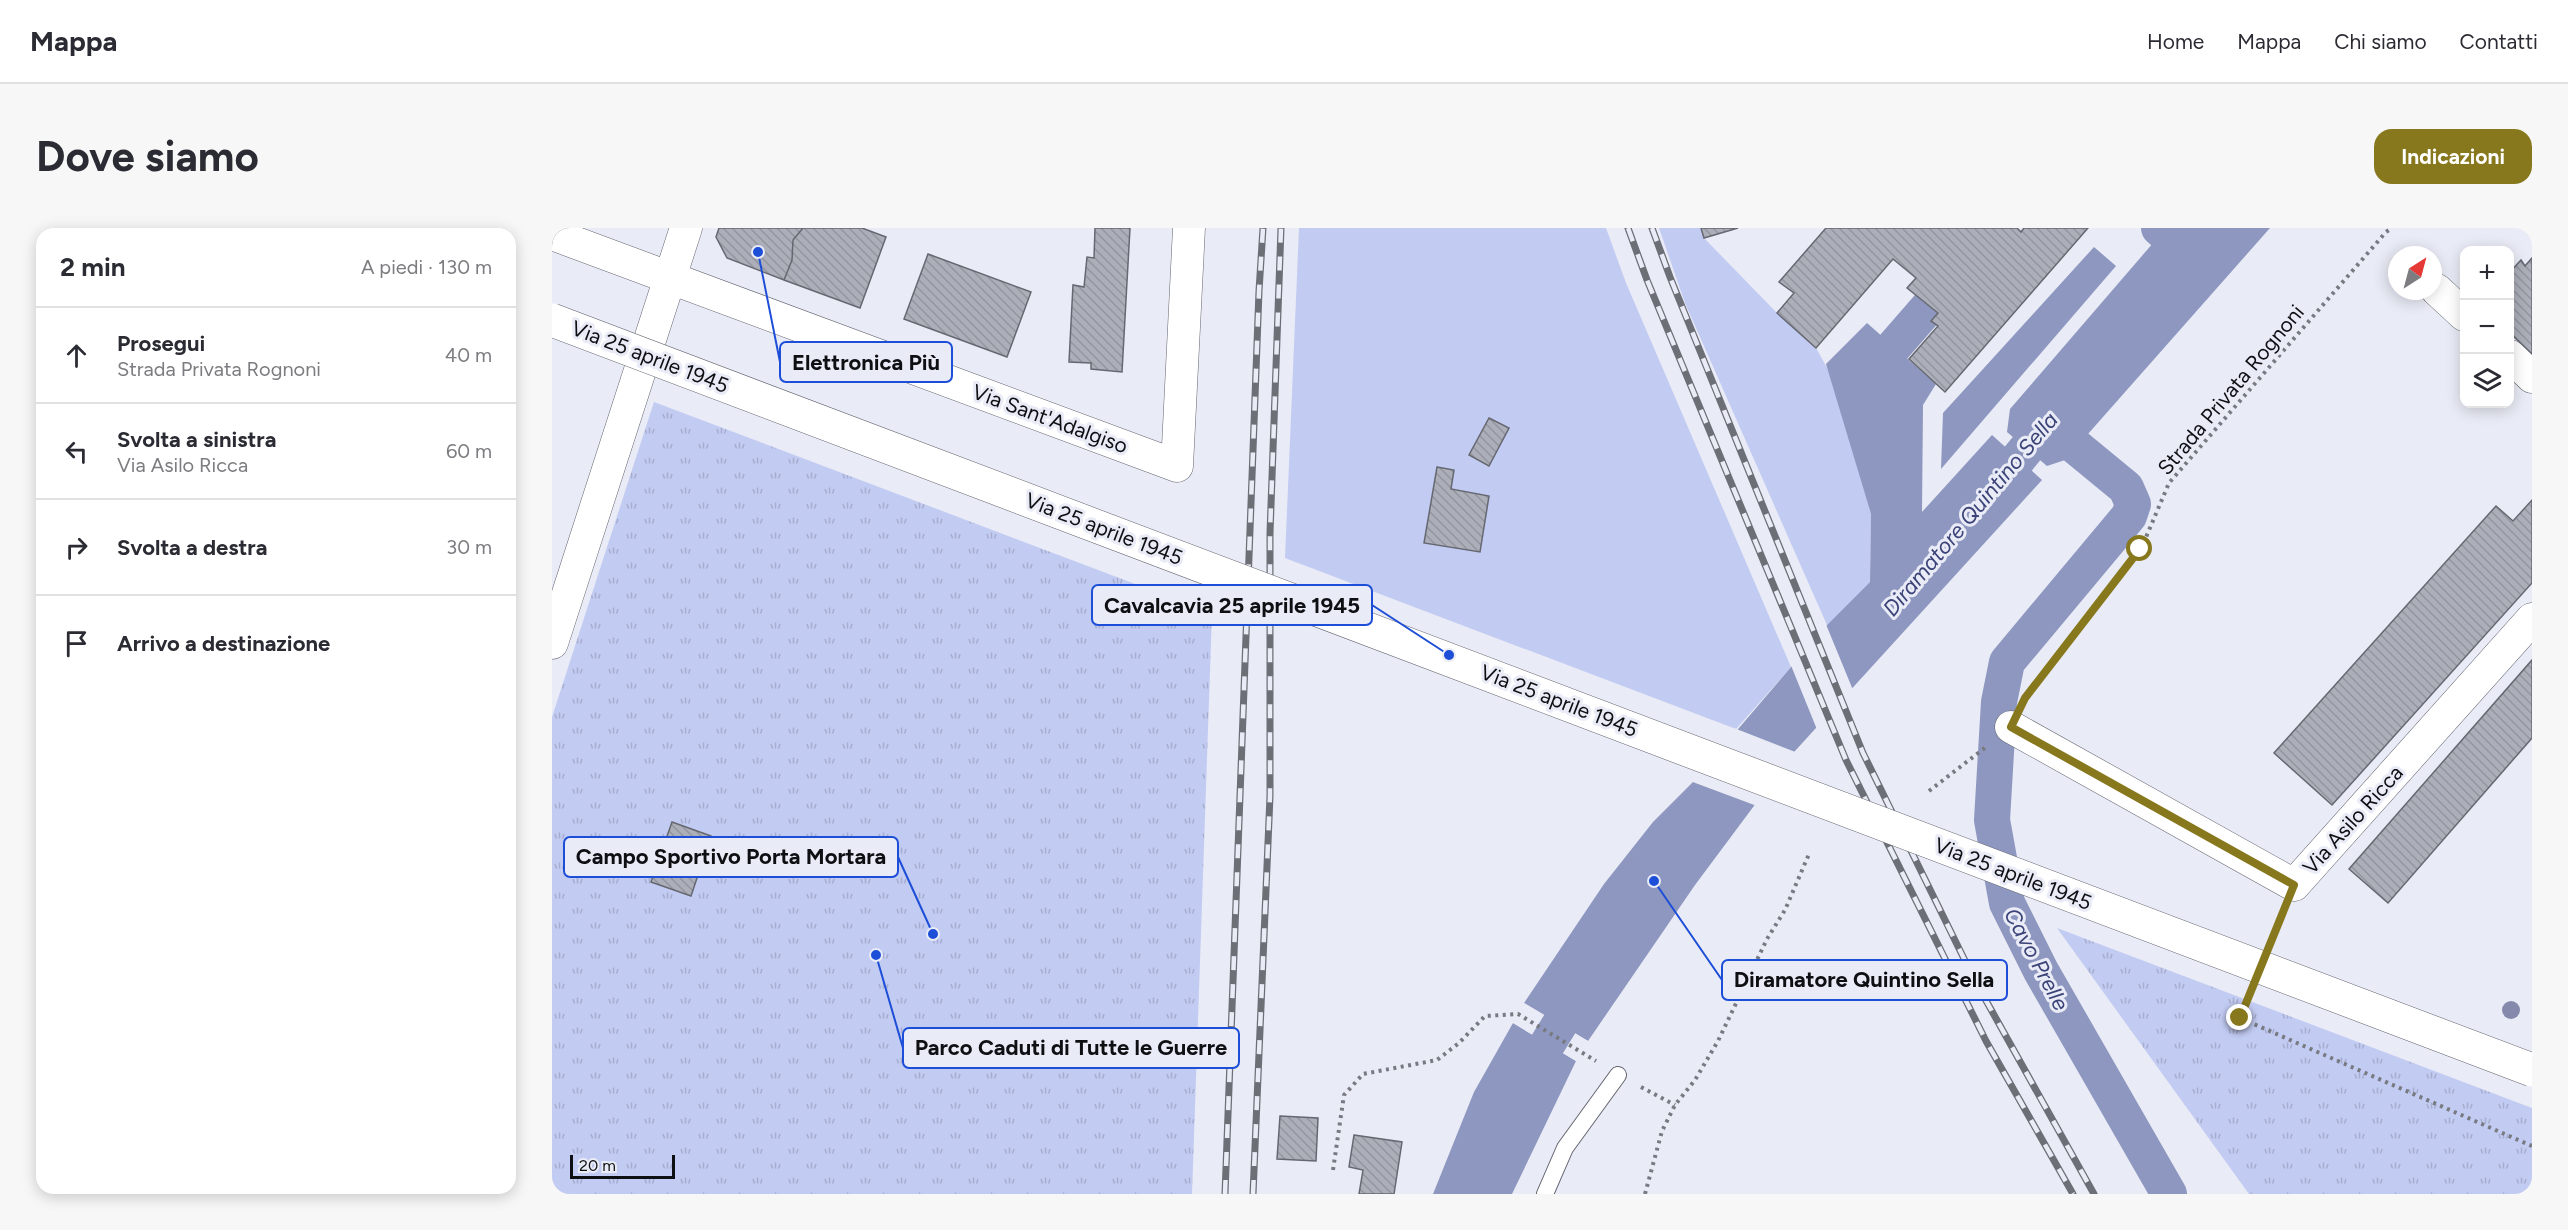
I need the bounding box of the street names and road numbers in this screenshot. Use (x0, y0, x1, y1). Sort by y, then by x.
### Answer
street label: Strada Privata Rognoni (2152, 300, 2309, 480)
street label: Via 25 aprile 1945 (568, 315, 732, 398)
street label: Via Sant'Adalgiso (969, 379, 1131, 458)
street label: Via 25 aprile 1945 (1022, 487, 1186, 570)
street label: Via 25 aprile 1945 (1477, 659, 1641, 742)
street label: Via Asilo Ricca (2297, 760, 2408, 879)
street label: Via 25 aprile 1945 (1931, 832, 2095, 915)

